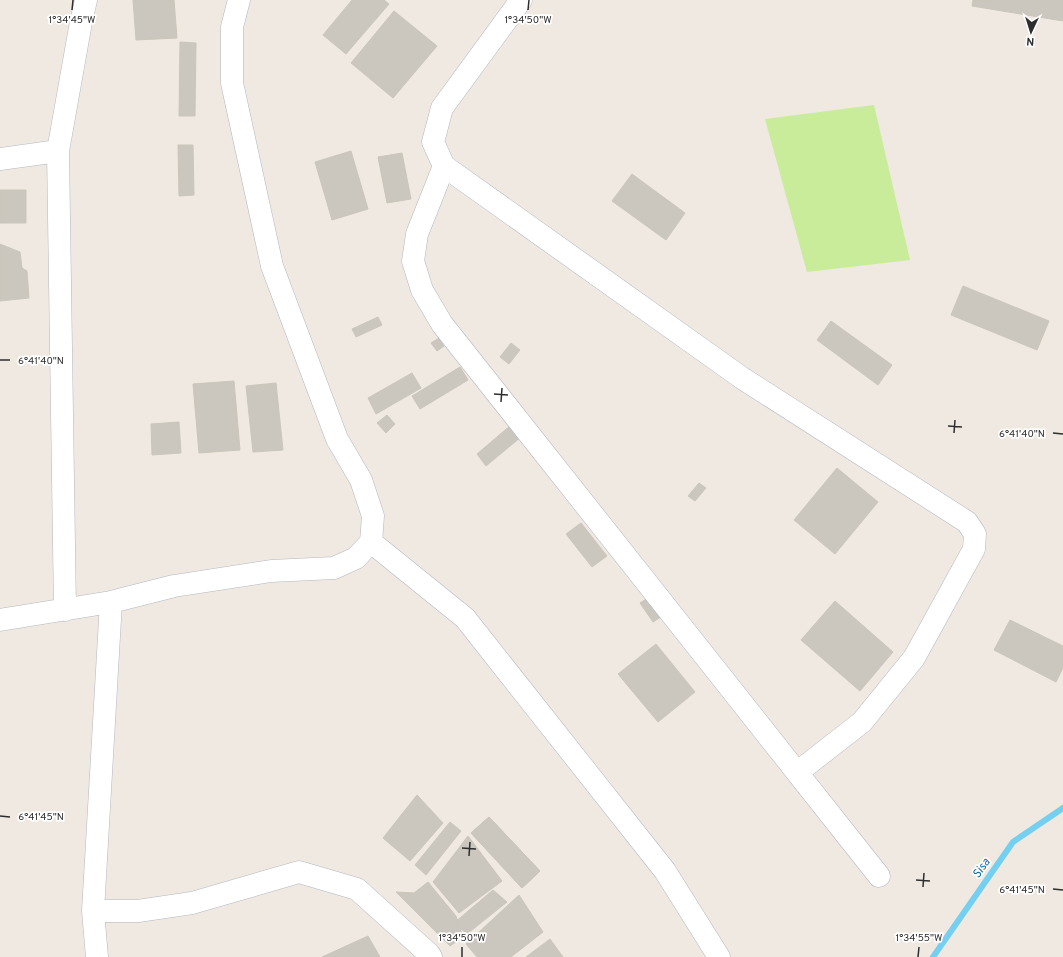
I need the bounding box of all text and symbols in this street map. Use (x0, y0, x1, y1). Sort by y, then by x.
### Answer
north arrow (1011, 12, 1051, 52)
text: 1°34'45"W (48, 14, 96, 27)
text: 1°34'50"W (504, 14, 552, 27)
text: N (1026, 34, 1035, 48)
text: 6°41'40"N (18, 355, 64, 368)
text: 6°41'40"N (999, 428, 1045, 441)
text: 6°41'45"N (18, 811, 64, 824)
water label: Sisa (969, 855, 995, 882)
text: 6°41'45"N (999, 884, 1045, 897)
text: 1°34'50"W (438, 932, 486, 945)
text: 1°34'55"W (895, 932, 943, 945)

